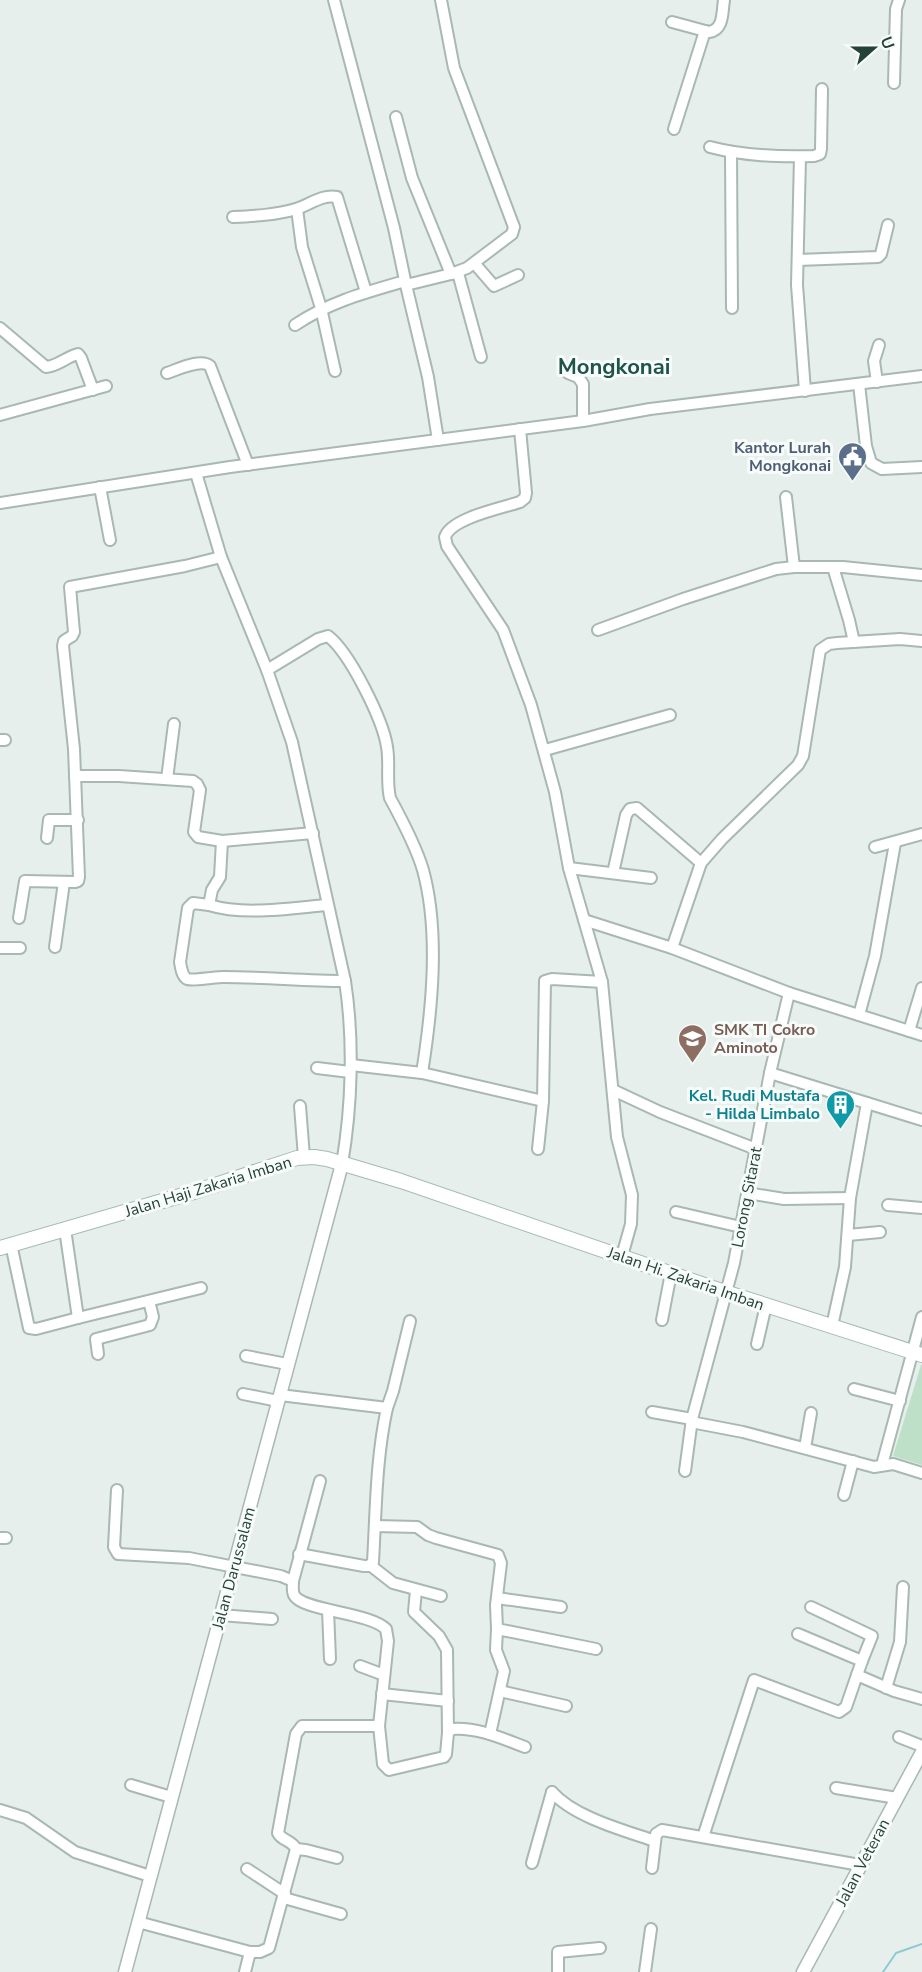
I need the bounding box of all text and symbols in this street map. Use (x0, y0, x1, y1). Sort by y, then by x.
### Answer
north arrow (844, 18, 904, 78)
text: U (875, 34, 899, 52)
district label: Mongkonai (558, 352, 670, 382)
place label: Kantor Lurah Mongkonai (734, 437, 831, 477)
public building icon: Kantor Lurah Mongkonai (836, 440, 868, 482)
place label: SMK TI Cokro Aminoto (714, 1019, 815, 1059)
school or university icon: SMK TI Cokro Aminoto (677, 1022, 709, 1064)
place label: Kel. Rudi Mustafa - Hilda Limbalo (689, 1085, 820, 1125)
building icon: Kel. Rudi Mustafa - Hilda Limbalo (825, 1088, 857, 1130)
street label: Lorong Sitarat (726, 1145, 768, 1249)
street label: Jalan Haji Zakaria Imban (121, 1151, 294, 1223)
street label: Jalan Hi. Zakaria Imban (603, 1241, 767, 1316)
street label: Jalan Darussalam (207, 1505, 261, 1633)
street label: Jalan Veteran (830, 1815, 895, 1911)

